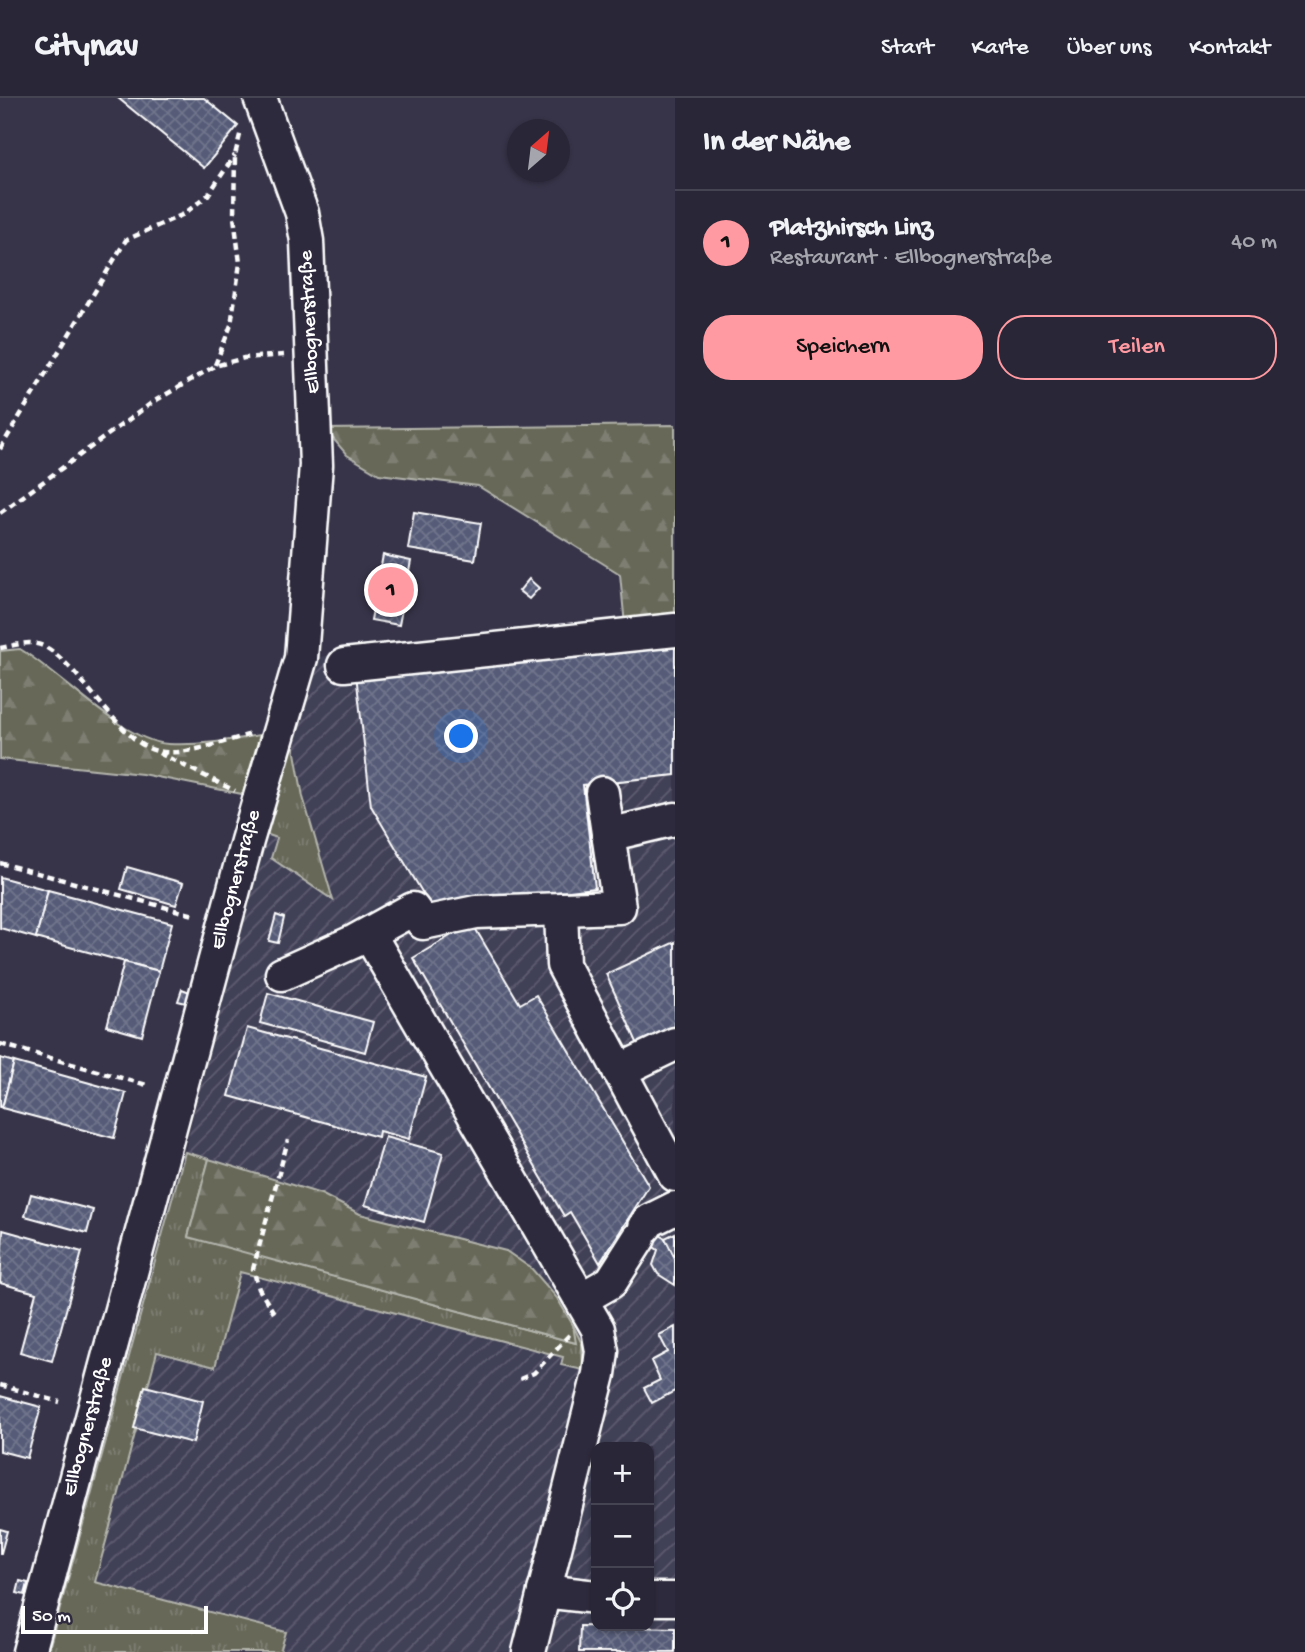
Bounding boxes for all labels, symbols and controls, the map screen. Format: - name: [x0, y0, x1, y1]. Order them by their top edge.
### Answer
- text: Citynav: [35, 29, 138, 67]
- text: Start: [881, 34, 933, 63]
- text: Karte: [971, 34, 1029, 63]
- text: Über uns: [1067, 34, 1151, 63]
- text: Kontakt: [1189, 34, 1270, 63]
- north arrow: [507, 119, 570, 182]
- text: In der Nähe: [703, 126, 850, 161]
- text: Platzhirsch Linz: [770, 214, 933, 245]
- text: 1: [721, 229, 731, 256]
- text: 40 m: [1231, 229, 1277, 256]
- text: Restaurant · Ellbognerstraße: [770, 245, 1052, 272]
- street label: Ellbognerstraße: [295, 249, 327, 394]
- button: Speichern: [703, 315, 983, 380]
- button: Teilen: [997, 315, 1277, 380]
- pin: 1: [368, 564, 414, 616]
- your location: [444, 719, 478, 753]
- street label: Ellbognerstraße: [206, 806, 268, 953]
- street label: Ellbognerstraße: [58, 1353, 120, 1500]
- map controls: [591, 1442, 654, 1631]
- button: +: [591, 1442, 654, 1505]
- button: −: [591, 1505, 654, 1568]
- button: locate: [591, 1568, 654, 1631]
- scale bar: [21, 1603, 208, 1635]
- text: 50 m: [32, 1606, 71, 1629]

